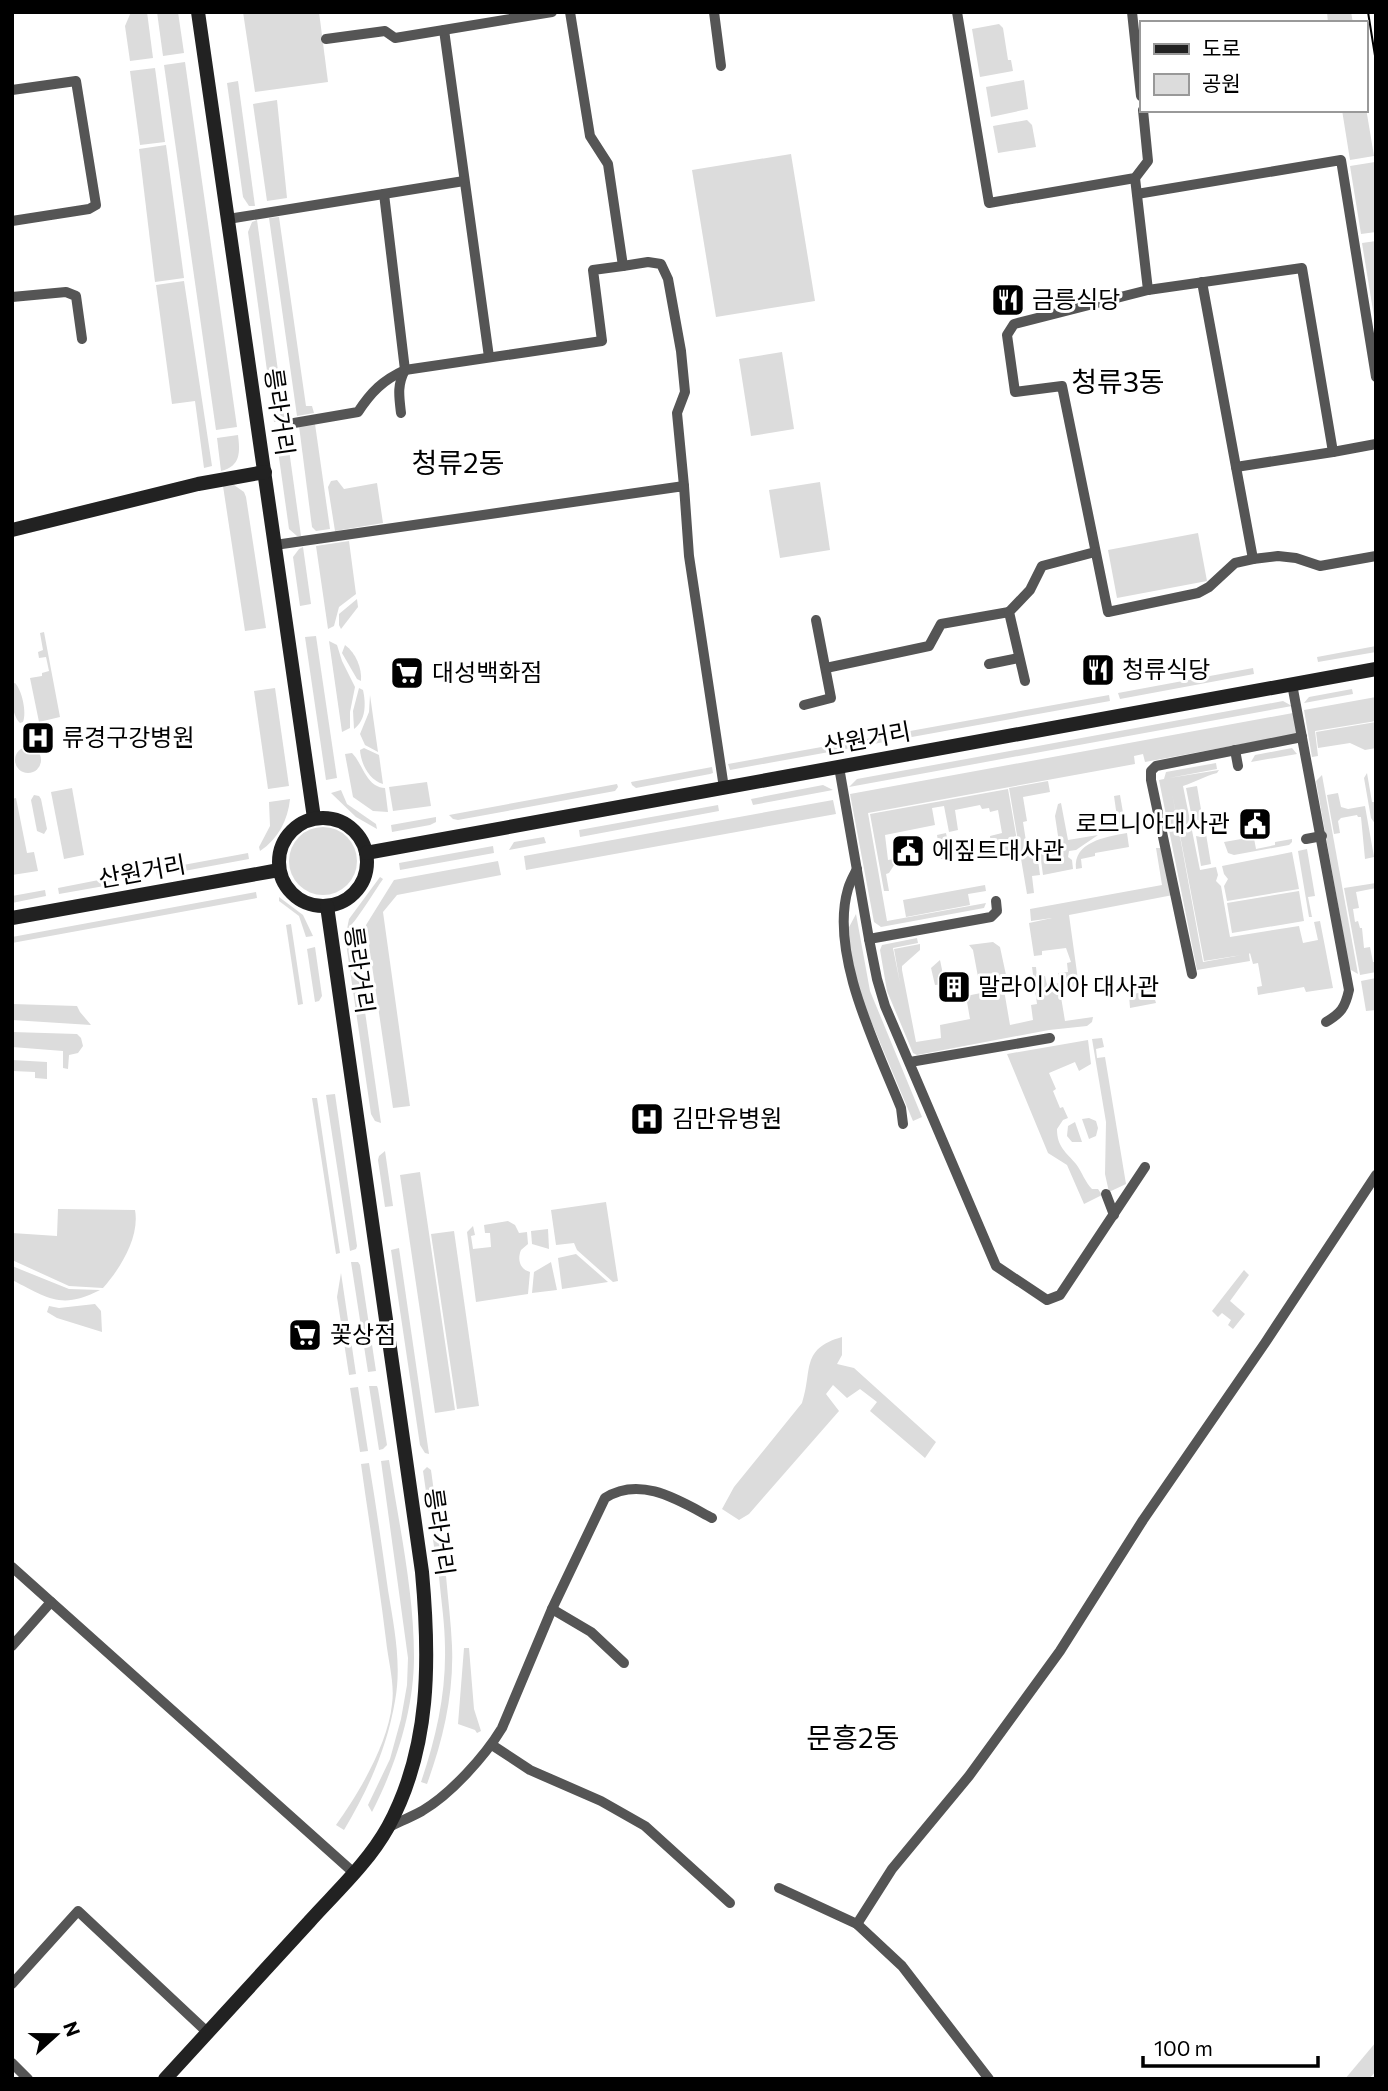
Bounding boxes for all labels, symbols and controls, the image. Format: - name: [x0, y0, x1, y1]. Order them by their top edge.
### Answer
- legend: [1140, 21, 1367, 112]
- text: 도로: [1202, 35, 1241, 60]
- text: 공원: [1202, 70, 1241, 95]
- restaurant icon: 금릉식당: [989, 281, 1027, 319]
- place label: 금릉식당: [1032, 284, 1120, 313]
- district label: 청류3동: [1071, 364, 1165, 398]
- street label: 릉라거리: [260, 366, 301, 458]
- district label: 청류2동: [412, 445, 504, 479]
- restaurant icon: 청류식당: [1079, 651, 1117, 689]
- supermarket icon: 대성백화점: [388, 654, 426, 692]
- place label: 청류식당: [1122, 654, 1210, 683]
- place label: 대성백화점: [432, 657, 542, 686]
- street label: 산원거리: [821, 716, 913, 759]
- hospital icon: 류경구강병원: [19, 719, 57, 757]
- place label: 류경구강병원: [62, 722, 194, 751]
- public building icon: 로므니아대사관: [1236, 805, 1274, 843]
- place label: 로므니아대사관: [1075, 808, 1230, 837]
- public building icon: 에짚트대사관: [889, 832, 927, 870]
- place label: 에짚트대사관: [932, 835, 1064, 864]
- street label: 산원거리: [96, 849, 188, 892]
- street label: 릉라거리: [340, 924, 381, 1016]
- building icon: 말라이시아 대사관: [935, 968, 973, 1006]
- place label: 말라이시아 대사관: [978, 971, 1159, 1000]
- hospital icon: 김만유병원: [628, 1100, 666, 1138]
- place label: 김만유병원: [672, 1103, 782, 1132]
- supermarket icon: 꽃상점: [286, 1316, 324, 1354]
- place label: 꽃상점: [330, 1319, 396, 1348]
- street label: 릉라거리: [420, 1486, 461, 1578]
- district label: 문흥2동: [807, 1720, 899, 1754]
- north arrow: [21, 2000, 91, 2070]
- text: N: [59, 2018, 86, 2040]
- scale bar: [1143, 2024, 1318, 2068]
- text: 100 m: [1154, 2035, 1213, 2060]

